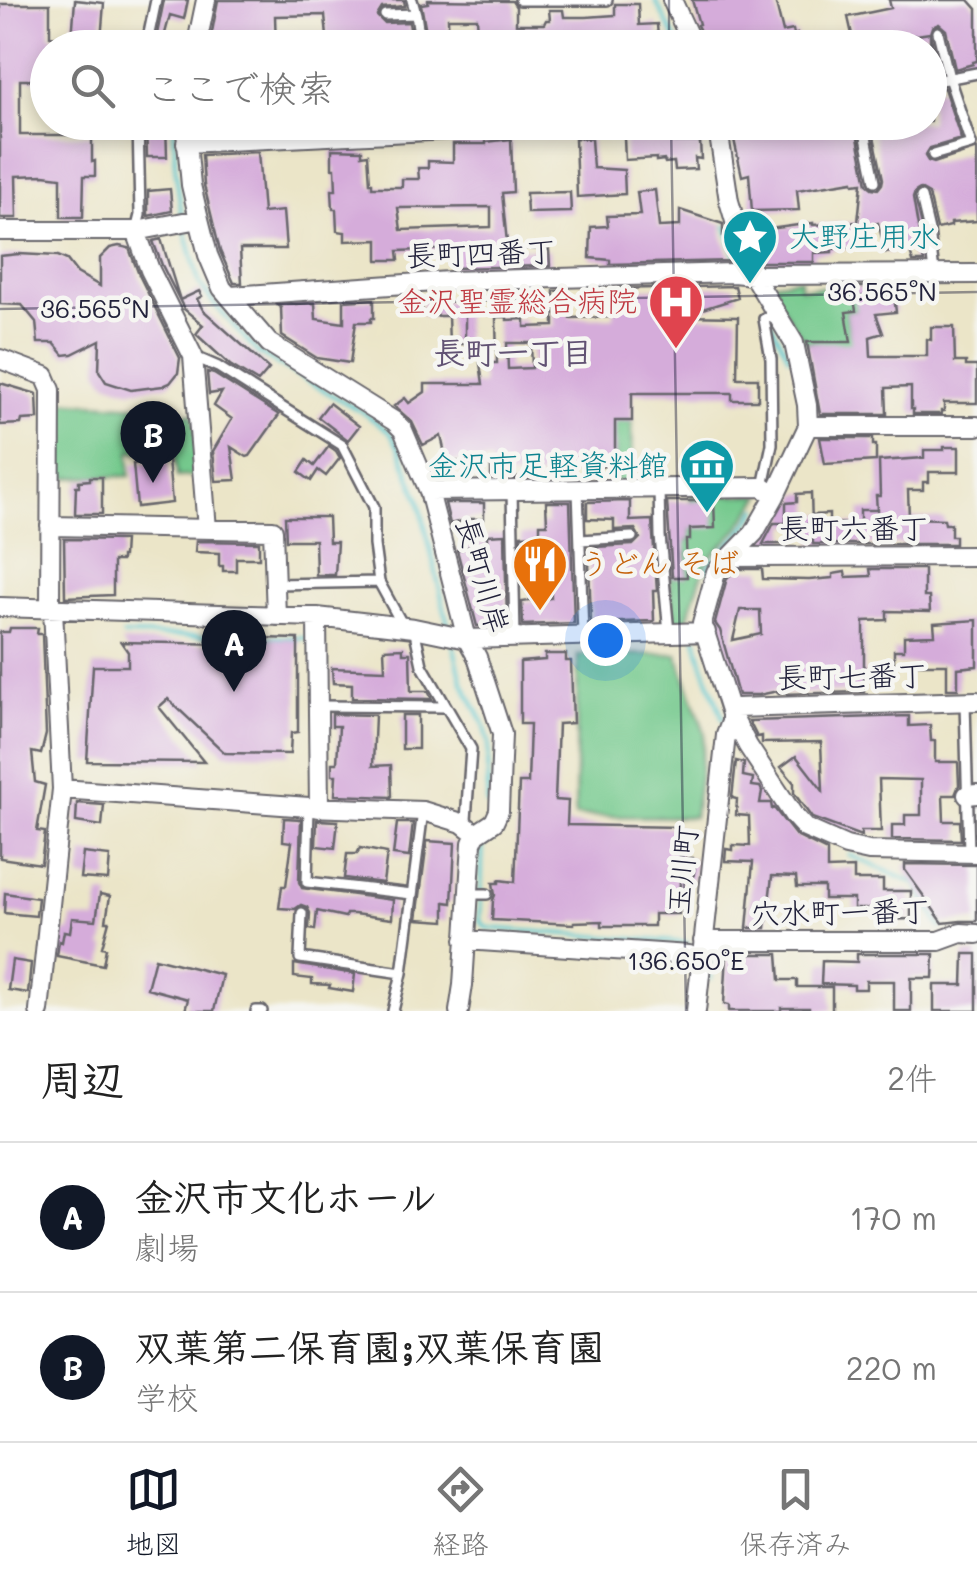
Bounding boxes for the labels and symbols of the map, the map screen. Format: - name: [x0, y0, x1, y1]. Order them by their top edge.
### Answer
- place icon: 大野庄用水: [720, 207, 780, 286]
- place label: 大野庄用水: [789, 215, 939, 255]
- street label: 長町四番丁: [405, 229, 557, 275]
- hospital icon: 金沢聖霊総合病院: [646, 272, 706, 351]
- text: 36.565°N: [827, 275, 937, 307]
- place label: 金沢聖霊総合病院: [397, 280, 637, 320]
- text: 36.565°N: [40, 292, 150, 324]
- district label: 長町一丁目: [433, 330, 593, 372]
- pin: B: [120, 400, 186, 483]
- museum icon: 金沢市足軽資料館: [677, 436, 737, 515]
- place label: 金沢市足軽資料館: [428, 444, 668, 484]
- street label: 長町六番丁: [779, 507, 929, 547]
- street label: 長町川岸: [448, 512, 520, 639]
- restaurant icon: うどん そば: [510, 534, 570, 613]
- place label: うどん そば: [579, 542, 739, 582]
- pin: A: [202, 610, 266, 692]
- your location: [580, 615, 631, 666]
- street label: 長町七番丁: [777, 654, 927, 696]
- street label: 玉川町: [656, 823, 706, 917]
- street label: 穴水町一番丁: [750, 889, 930, 933]
- text: 136.650°E: [627, 944, 745, 976]

